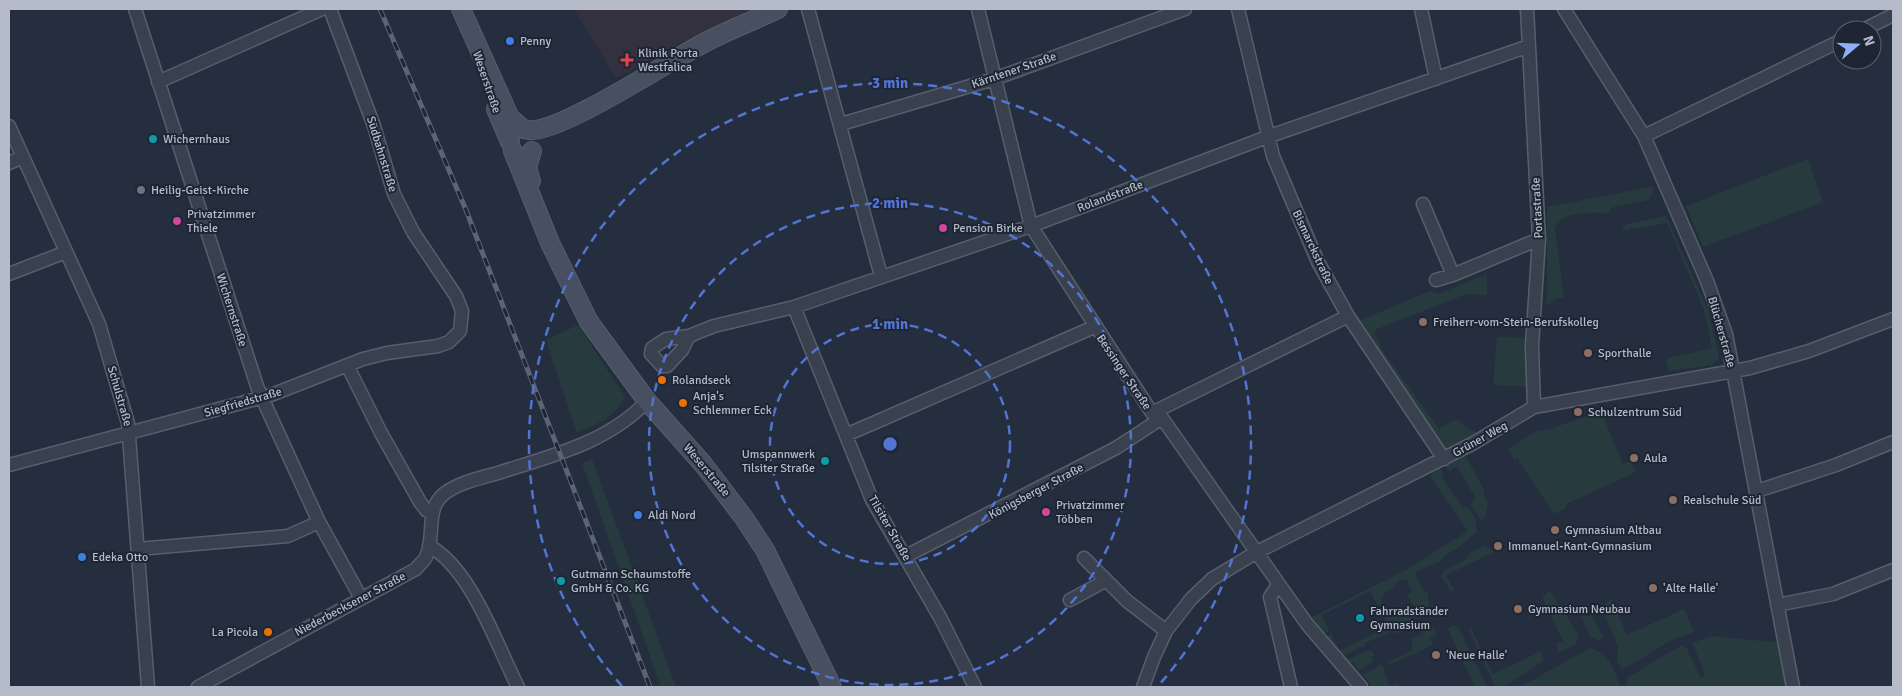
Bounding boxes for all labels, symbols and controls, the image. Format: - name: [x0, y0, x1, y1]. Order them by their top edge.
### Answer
- north arrow: [1832, 20, 1882, 70]
- place label: Penny: [520, 34, 551, 49]
- text: N: [1859, 34, 1878, 48]
- marker: Penny: [504, 35, 516, 47]
- place label: Klinik Porta Westfalica: [638, 46, 698, 75]
- street label: Weserstraße: [469, 49, 504, 115]
- street label: Kärntener Straße: [970, 49, 1059, 92]
- marker: Klinik Porta Westfalica: [620, 53, 634, 67]
- text: 3 min: [872, 74, 908, 92]
- street label: Südbahnstraße: [363, 114, 400, 194]
- place label: Wichernhaus: [163, 132, 230, 147]
- marker: Wichernhaus: [147, 133, 159, 145]
- street label: Rolandstraße: [1075, 177, 1145, 216]
- street label: Portastraße: [1528, 177, 1547, 239]
- place label: Heilig-Geist-Kirche: [151, 183, 249, 198]
- marker: Heilig-Geist-Kirche: [135, 184, 147, 196]
- text: 2 min: [872, 194, 908, 212]
- place label: Privatzimmer Thiele: [187, 207, 256, 236]
- street label: Bismarckstraße: [1289, 207, 1336, 287]
- marker: Privatzimmer Thiele: [171, 215, 183, 227]
- place label: Pension Birke: [953, 221, 1023, 236]
- marker: Pension Birke: [937, 222, 949, 234]
- street label: Wichernstraße: [213, 272, 250, 349]
- street label: Blücherstraße: [1704, 295, 1739, 369]
- text: 1 min: [872, 315, 908, 333]
- place label: Freiherr-vom-Stein-Berufskolleg: [1433, 315, 1599, 330]
- marker: Freiherr-vom-Stein-Berufskolleg: [1417, 316, 1429, 328]
- street label: Bessinger Straße: [1093, 332, 1154, 413]
- place label: Sporthalle: [1598, 346, 1652, 361]
- marker: Sporthalle: [1582, 347, 1594, 359]
- street label: Schulstraße: [104, 364, 135, 428]
- place label: Rolandseck: [672, 373, 731, 388]
- marker: Rolandseck: [656, 374, 668, 386]
- street label: Siegfriedstraße: [203, 384, 284, 421]
- place label: Anja's Schlemmer Eck: [693, 389, 772, 418]
- marker: Anja's Schlemmer Eck: [677, 397, 689, 409]
- place label: Schulzentrum Süd: [1588, 405, 1682, 420]
- marker: Schulzentrum Süd: [1572, 406, 1584, 418]
- street label: Grüner Weg: [1450, 418, 1510, 461]
- centre of rings: [881, 435, 899, 453]
- street label: Weserstraße: [680, 441, 733, 500]
- place label: Umspannwerk Tilsiter Straße: [742, 447, 815, 476]
- place label: Aula: [1644, 451, 1667, 466]
- marker: Aula: [1628, 452, 1640, 464]
- marker: Umspannwerk Tilsiter Straße: [819, 455, 831, 467]
- street label: Königsberger Straße: [986, 460, 1086, 523]
- street label: Tilsiter Straße: [865, 493, 914, 564]
- place label: Realschule Süd: [1683, 493, 1761, 508]
- marker: Realschule Süd: [1667, 494, 1679, 506]
- place label: Privatzimmer Többen: [1056, 498, 1125, 527]
- marker: Privatzimmer Többen: [1040, 506, 1052, 518]
- place label: Aldi Nord: [648, 508, 696, 523]
- marker: Aldi Nord: [632, 509, 644, 521]
- place label: Gymnasium Altbau: [1565, 523, 1661, 538]
- marker: Gymnasium Altbau: [1549, 524, 1561, 536]
- place label: Immanuel-Kant-Gymnasium: [1508, 539, 1652, 554]
- marker: Immanuel-Kant-Gymnasium: [1492, 540, 1504, 552]
- place label: Edeka Otto: [92, 550, 148, 565]
- marker: Edeka Otto: [76, 551, 88, 563]
- place label: Gutmann Schaumstoffe GmbH & Co. KG: [571, 567, 691, 596]
- street label: Niederbecksener Straße: [292, 569, 408, 640]
- marker: Gutmann Schaumstoffe GmbH & Co. KG: [555, 575, 567, 587]
- place label: 'Alte Halle': [1663, 581, 1718, 596]
- marker: 'Alte Halle': [1647, 582, 1659, 594]
- place label: Gymnasium Neubau: [1528, 602, 1630, 617]
- marker: Gymnasium Neubau: [1512, 603, 1524, 615]
- place label: Fahrradständer Gymnasium: [1370, 604, 1449, 633]
- marker: Fahrradständer Gymnasium: [1354, 612, 1366, 624]
- place label: La Picola: [212, 625, 258, 640]
- marker: La Picola: [262, 626, 274, 638]
- place label: 'Neue Halle': [1446, 648, 1507, 663]
- marker: 'Neue Halle': [1430, 649, 1442, 661]

